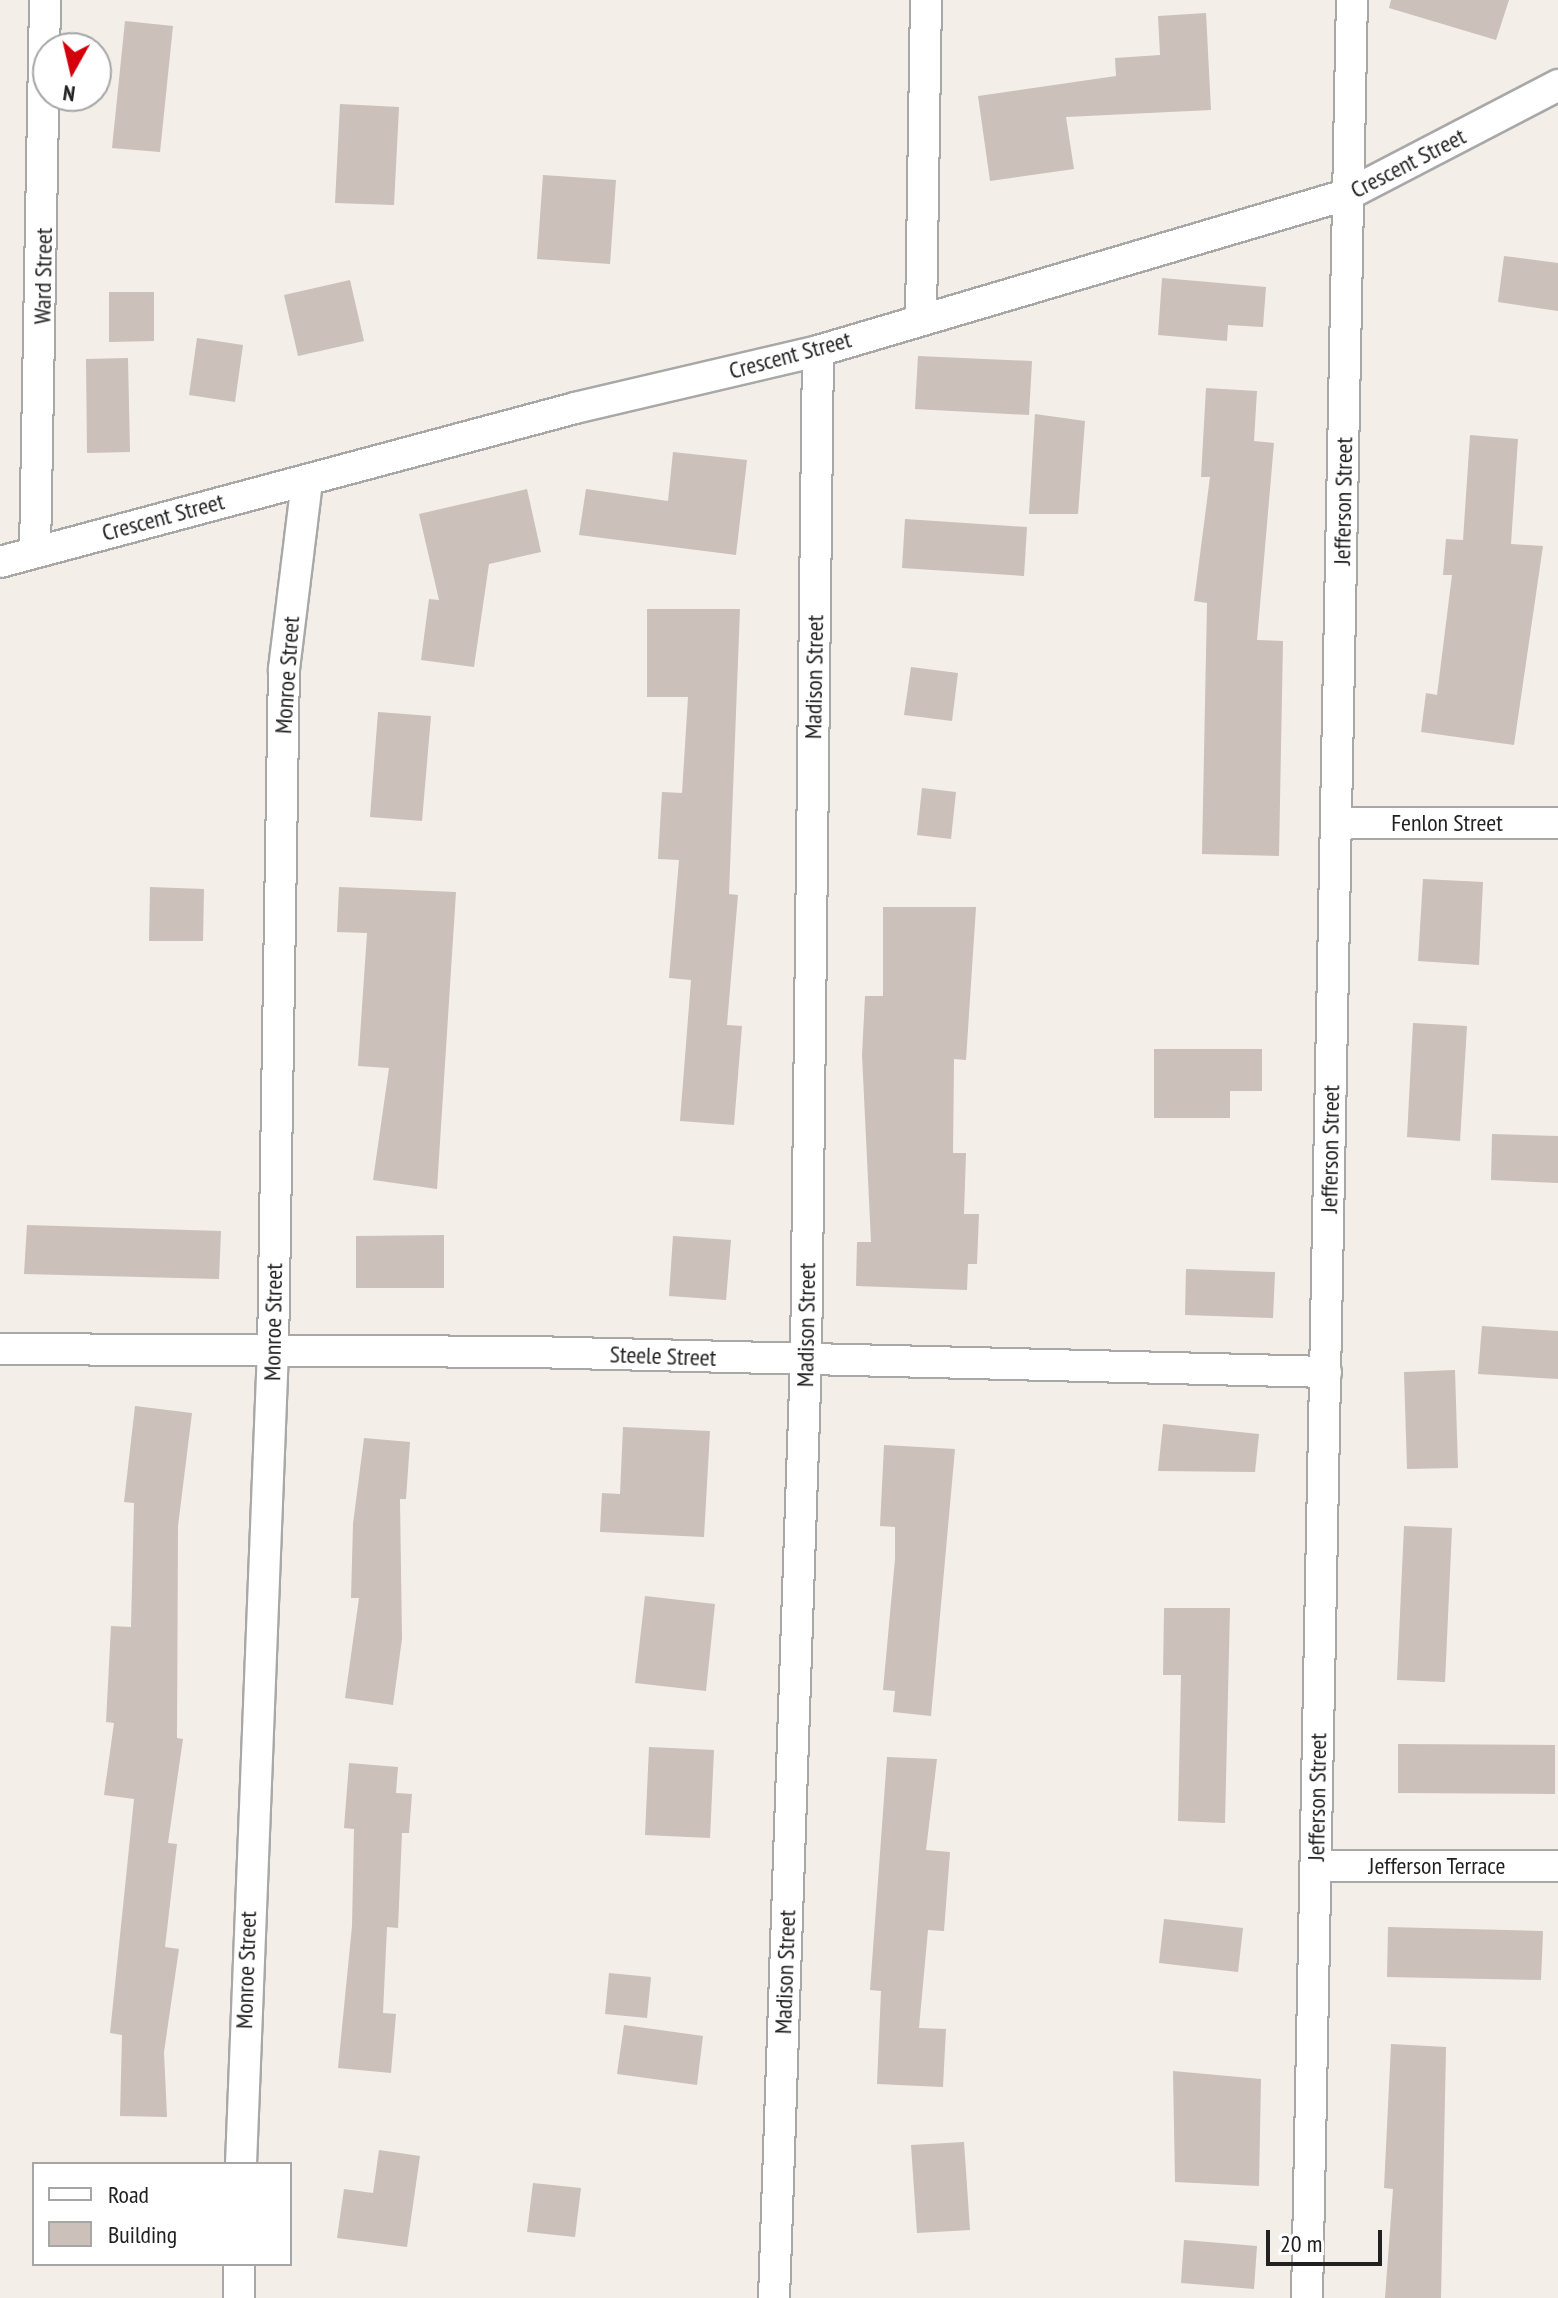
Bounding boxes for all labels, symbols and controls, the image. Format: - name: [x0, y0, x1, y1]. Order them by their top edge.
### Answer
- north arrow: [32, 32, 112, 112]
- text: N: [61, 79, 77, 108]
- street label: Crescent Street: [1346, 122, 1470, 204]
- street label: Ward Street: [28, 227, 58, 325]
- street label: Crescent Street: [726, 325, 854, 385]
- street label: Jefferson Street: [1327, 437, 1359, 565]
- street label: Crescent Street: [99, 487, 227, 547]
- street label: Monroe Street: [269, 615, 305, 735]
- street label: Madison Street: [799, 615, 829, 739]
- street label: Fenlon Street: [1391, 809, 1503, 837]
- street label: Jefferson Street: [1314, 1085, 1346, 1213]
- street label: Monroe Street: [258, 1263, 288, 1381]
- street label: Madison Street: [791, 1263, 821, 1387]
- street label: Steele Street: [609, 1340, 717, 1372]
- street label: Jefferson Street: [1301, 1733, 1333, 1861]
- street label: Jefferson Terrace: [1368, 1852, 1506, 1880]
- street label: Madison Street: [768, 1909, 802, 2035]
- street label: Monroe Street: [230, 1911, 262, 2029]
- legend: [32, 2162, 292, 2266]
- text: Road: [108, 2179, 149, 2210]
- scale bar: [1270, 2214, 1386, 2264]
- text: Building: [108, 2219, 177, 2250]
- text: 20 m: [1280, 2228, 1322, 2259]

